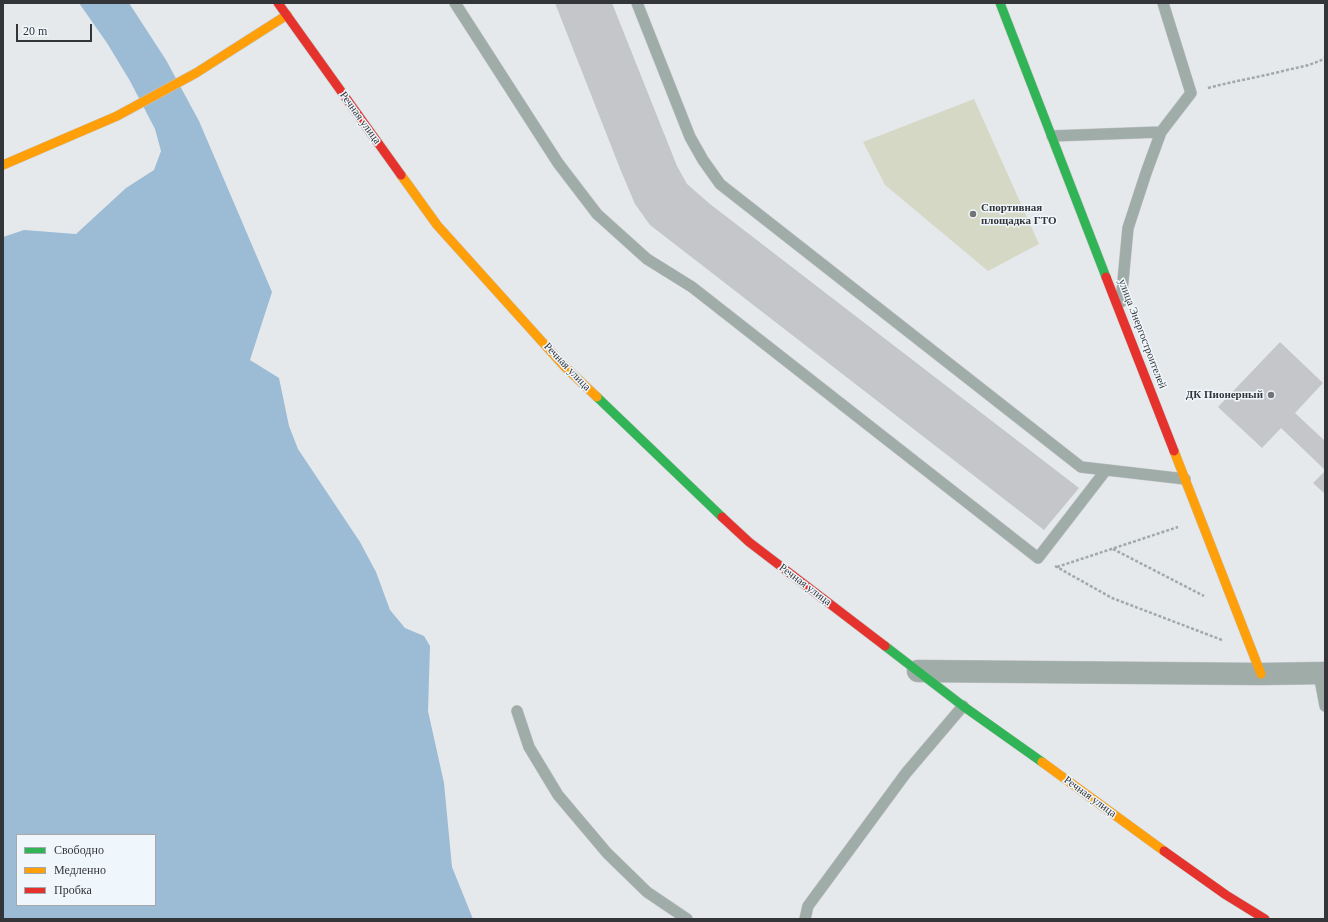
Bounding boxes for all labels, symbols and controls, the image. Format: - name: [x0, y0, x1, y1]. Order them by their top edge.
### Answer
- scale bar: [18, 16, 94, 42]
- text: 20 m: [23, 24, 47, 38]
- street label: Речная улица: [336, 89, 384, 147]
- place label: Спортивная площадка ГТО: [981, 201, 1057, 227]
- marker: Спортивная площадка ГТО: [968, 209, 978, 219]
- street label: улица Энергостроителей: [1115, 277, 1169, 391]
- street label: Речная улица: [541, 340, 593, 394]
- place label: ДК Пионерный: [1186, 388, 1263, 402]
- marker: ДК Пионерный: [1266, 390, 1276, 400]
- street label: Речная улица: [776, 561, 834, 609]
- street label: Речная улица: [1061, 773, 1119, 821]
- legend: [16, 834, 156, 906]
- text: Свободно: [54, 843, 104, 857]
- text: Медленно: [54, 863, 106, 877]
- text: Пробка: [54, 883, 92, 897]

